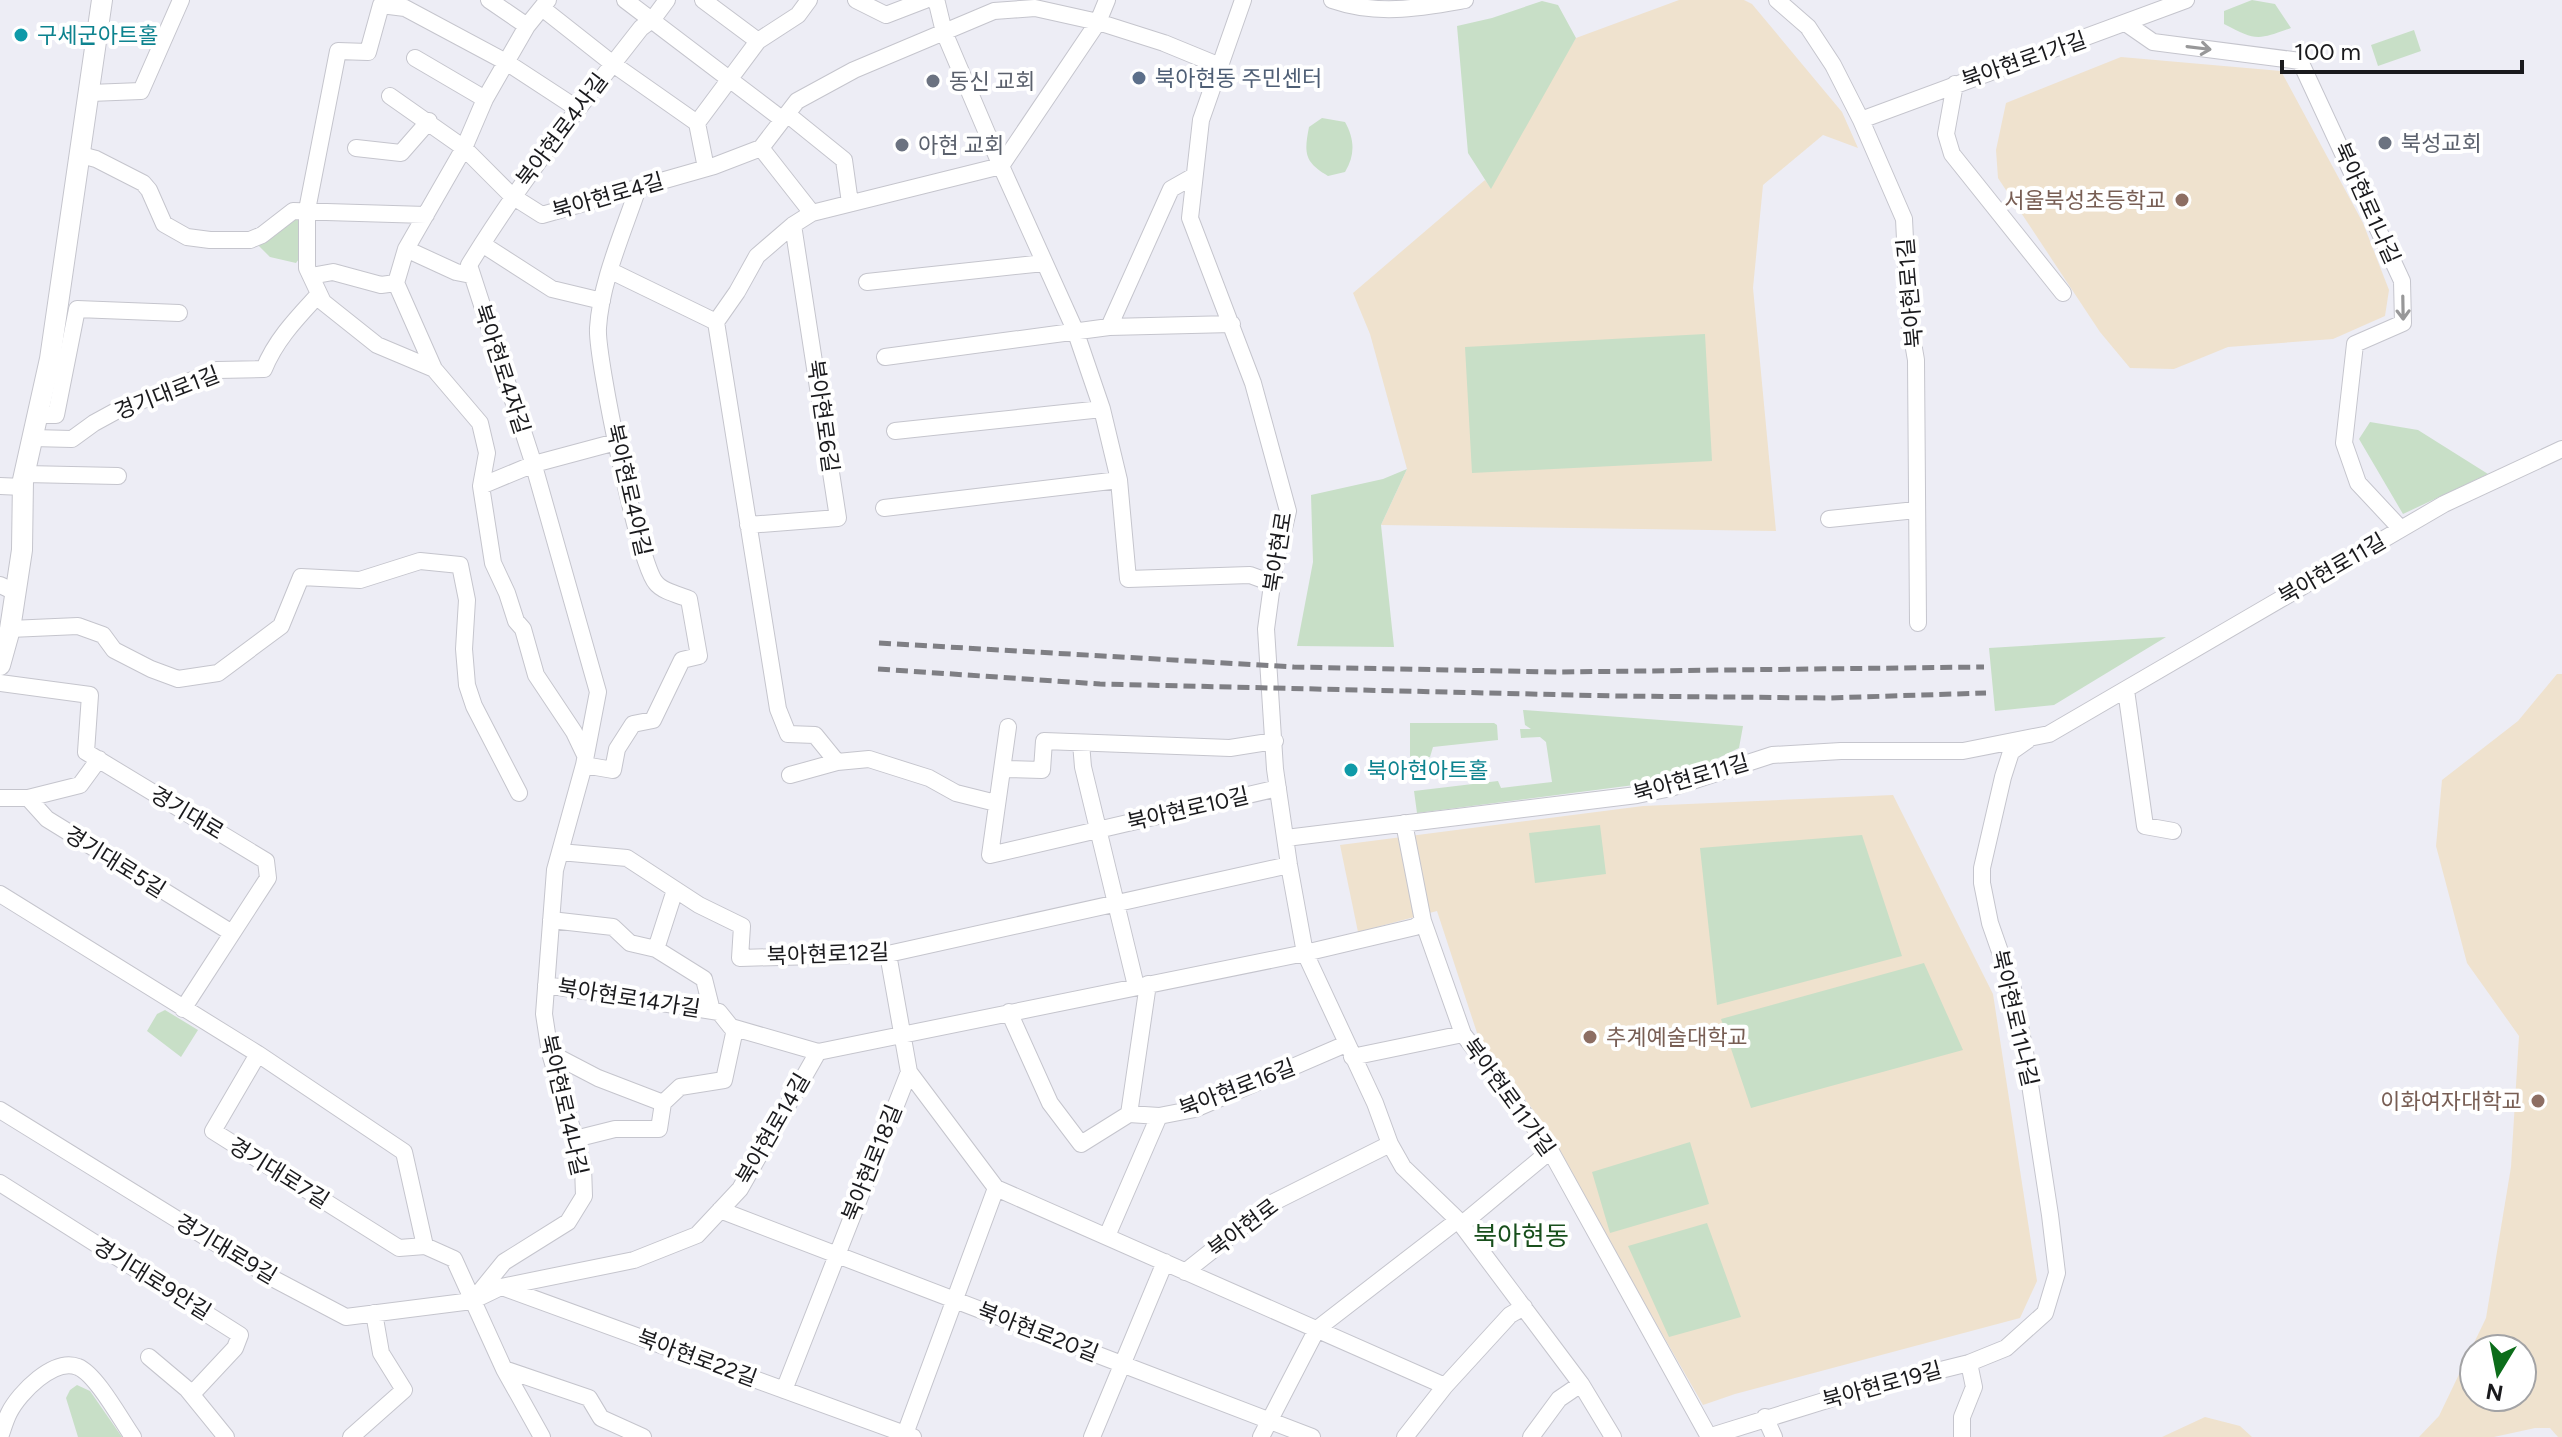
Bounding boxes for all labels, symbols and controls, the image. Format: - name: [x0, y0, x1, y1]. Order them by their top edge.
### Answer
- place label: 구세군아트홀: [37, 22, 158, 49]
- scale bar: [2282, 24, 2522, 74]
- marker: 구세군아트홀: [12, 26, 30, 44]
- street label: 북아현로1가길: [1958, 26, 2090, 94]
- text: 100 m: [2294, 37, 2361, 66]
- one-way arrow: [2185, 41, 2211, 56]
- place label: 북아현동 주민센터: [1155, 65, 1322, 92]
- street label: 북아현로4사길: [511, 68, 613, 192]
- place label: 동신 교회: [949, 68, 1035, 95]
- marker: 북아현동 주민센터: [1130, 69, 1148, 87]
- marker: 동신 교회: [924, 72, 942, 90]
- place label: 북성교회: [2401, 130, 2482, 157]
- place label: 아현 교회: [918, 132, 1004, 159]
- marker: 북성교회: [2376, 134, 2394, 152]
- marker: 아현 교회: [893, 136, 911, 154]
- street label: 북아현로1나길: [2328, 138, 2406, 268]
- street label: 북아현로4길: [549, 167, 667, 225]
- place label: 서울북성초등학교: [2004, 187, 2166, 214]
- marker: 서울북성초등학교: [2173, 191, 2191, 209]
- street label: 북아현로1길: [1892, 237, 1928, 349]
- one-way arrow: [2395, 294, 2410, 321]
- street label: 북아현로4자길: [468, 301, 536, 437]
- street label: 북아현로6길: [802, 358, 844, 474]
- street label: 경기대로1길: [111, 361, 223, 425]
- street label: 북아현로4아길: [601, 421, 657, 559]
- street label: 북아현로: [1258, 510, 1298, 594]
- street label: 북아현로11길: [2274, 527, 2390, 611]
- street label: 북아현로11길: [1630, 749, 1752, 807]
- place label: 북아현아트홀: [1367, 757, 1488, 784]
- marker: 북아현아트홀: [1342, 761, 1360, 779]
- street label: 경기대로: [145, 781, 229, 845]
- street label: 북아현로10길: [1124, 782, 1252, 836]
- street label: 경기대로5길: [60, 820, 170, 904]
- street label: 북아현로12길: [766, 938, 890, 970]
- street label: 북아현로11나길: [1986, 947, 2044, 1089]
- street label: 북아현로14가길: [556, 973, 702, 1023]
- place label: 추계예술대학교: [1606, 1024, 1748, 1051]
- marker: 추계예술대학교: [1581, 1028, 1599, 1046]
- street label: 북아현로14나길: [535, 1032, 593, 1178]
- street label: 북아현로11가길: [1457, 1033, 1561, 1161]
- street label: 북아현로16길: [1175, 1053, 1299, 1123]
- street label: 북아현로14길: [730, 1069, 816, 1189]
- place label: 이화여자대학교: [2380, 1088, 2522, 1115]
- marker: 이화여자대학교: [2529, 1092, 2547, 1110]
- street label: 북아현로18길: [836, 1101, 908, 1225]
- street label: 경기대로7길: [224, 1132, 334, 1214]
- street label: 북아현로: [1203, 1193, 1283, 1263]
- street label: 경기대로9길: [170, 1208, 282, 1290]
- district label: 북아현동: [1473, 1220, 1569, 1252]
- street label: 경기대로9안길: [88, 1232, 216, 1326]
- street label: 북아현로20길: [974, 1297, 1102, 1367]
- street label: 북아현로22길: [633, 1324, 761, 1392]
- north arrow: [2458, 1333, 2538, 1413]
- street label: 북아현로19길: [1819, 1356, 1945, 1414]
- text: N: [2484, 1377, 2505, 1407]

